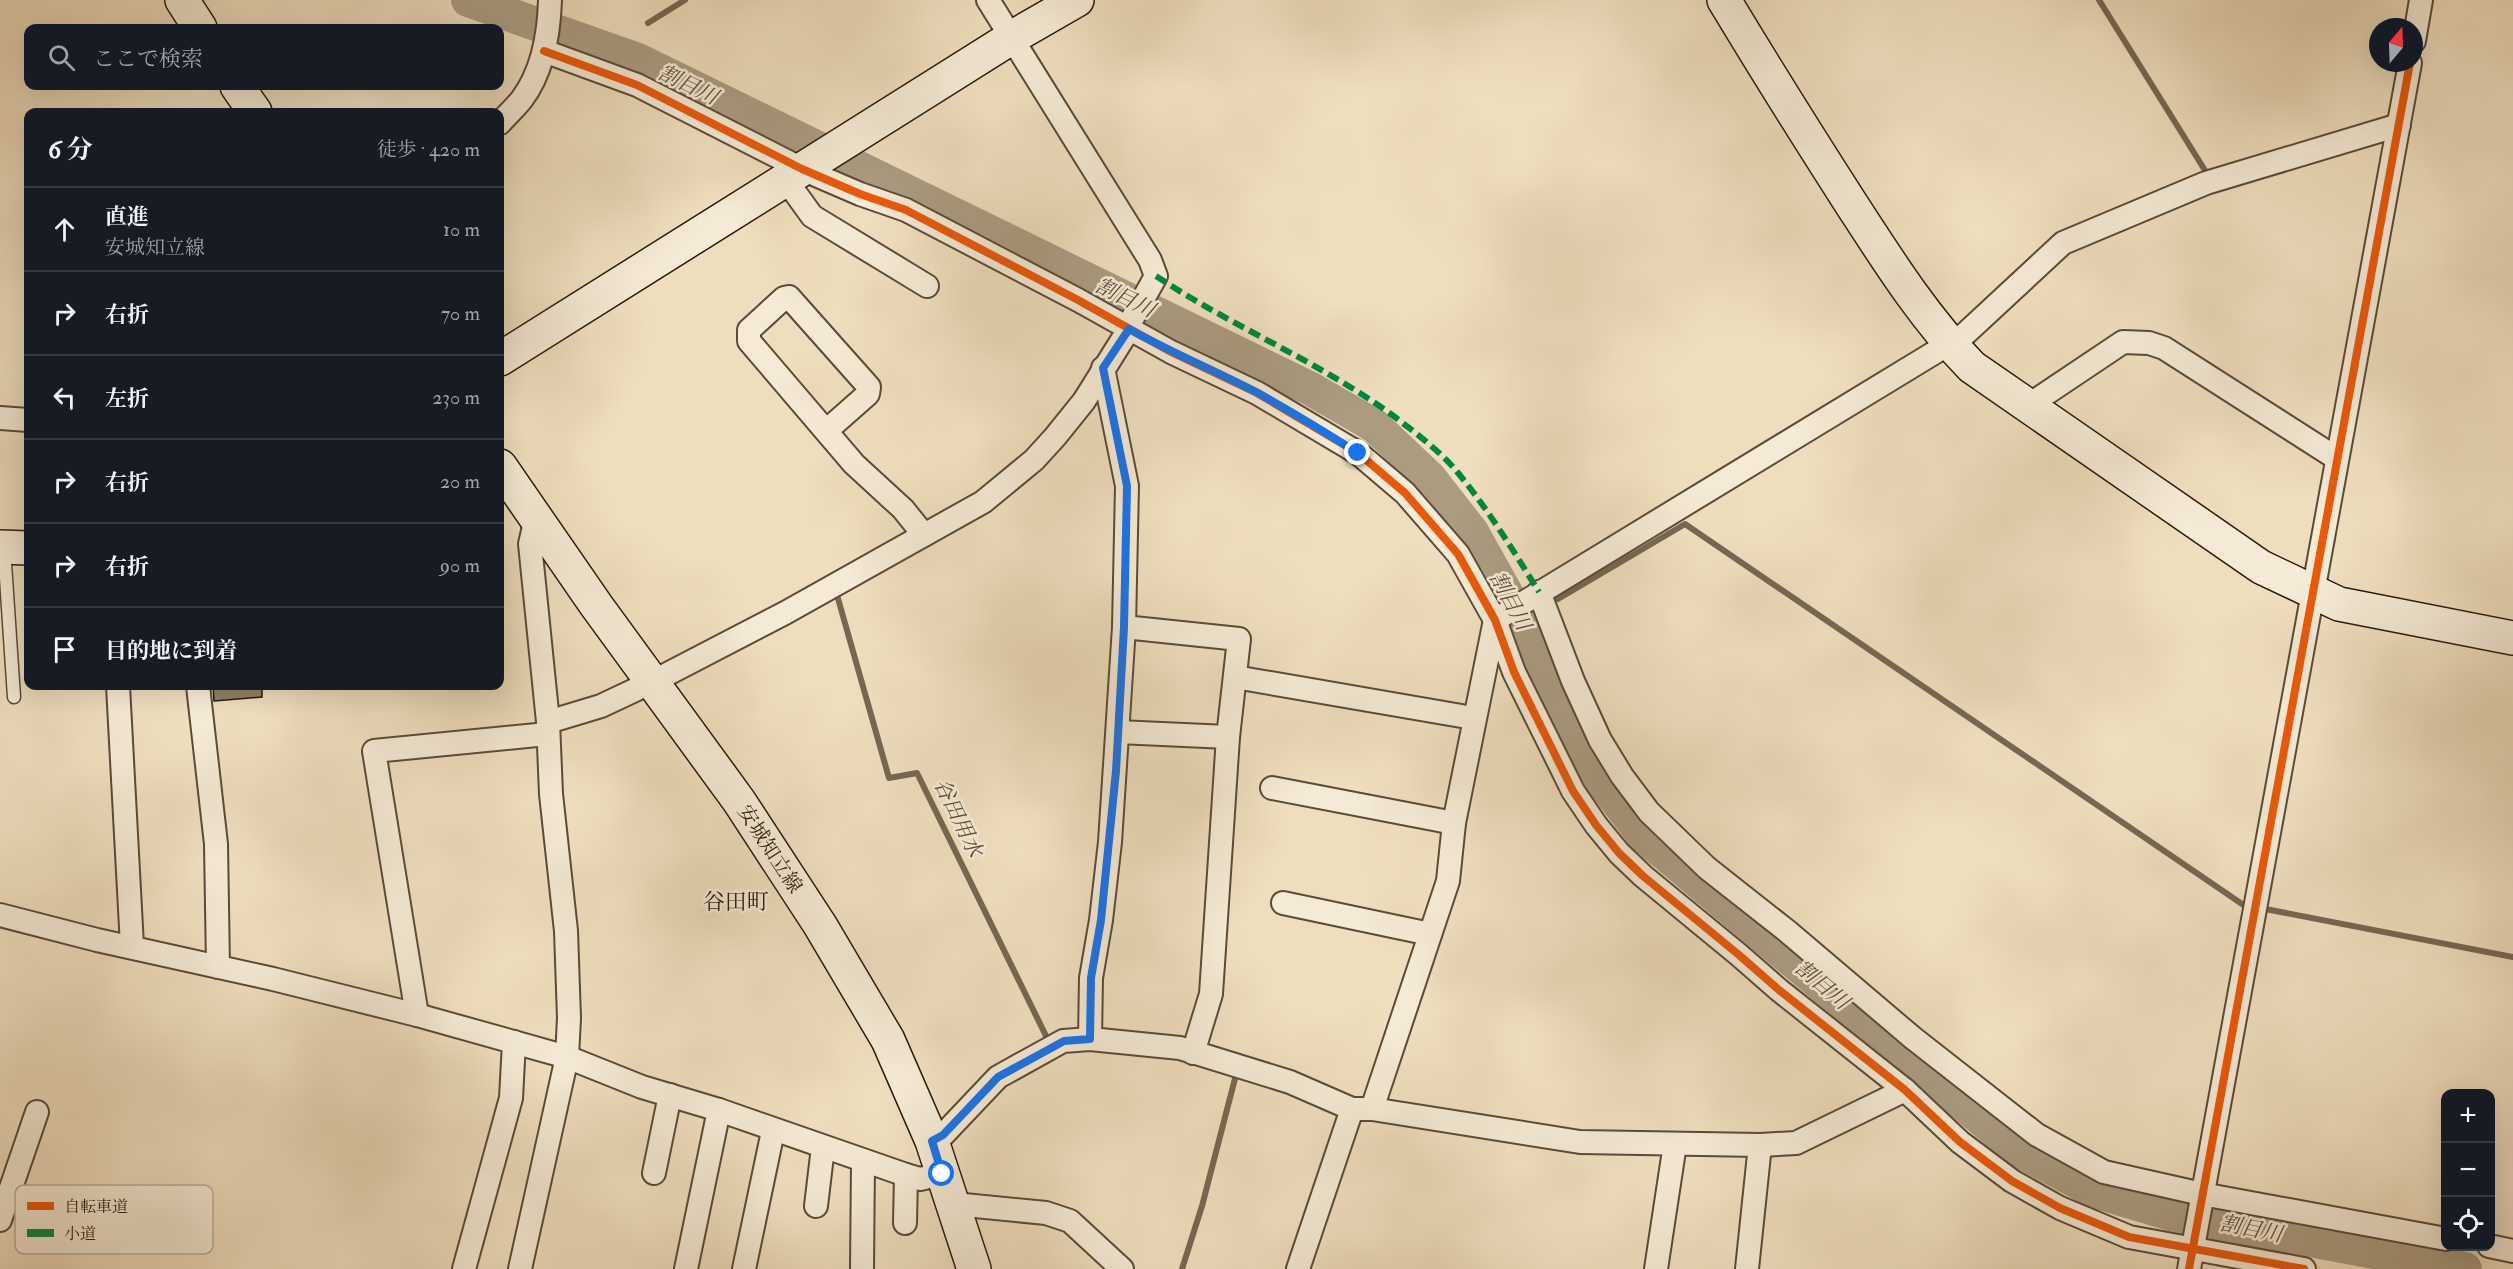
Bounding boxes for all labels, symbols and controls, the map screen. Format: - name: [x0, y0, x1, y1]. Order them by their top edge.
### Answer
- north arrow: [2369, 18, 2423, 72]
- search box: [24, 24, 504, 90]
- icon: search: [45, 41, 78, 74]
- text: ここで検索: [93, 45, 203, 73]
- water label: 割目川: [654, 59, 724, 112]
- text: 6 分: [48, 134, 93, 166]
- text: 徒歩 · 420 m: [377, 137, 480, 162]
- text: 直進: [105, 203, 149, 231]
- icon: ahead: [48, 213, 81, 246]
- text: 10 m: [443, 217, 480, 242]
- text: 安城知立線: [105, 235, 205, 260]
- water label: 割目川: [1091, 272, 1161, 325]
- icon: right: [48, 297, 81, 330]
- text: 右折: [105, 301, 149, 329]
- text: 70 m: [441, 301, 480, 326]
- icon: left: [48, 381, 81, 414]
- text: 左折: [105, 385, 149, 413]
- text: 230 m: [432, 385, 480, 410]
- route end: [1344, 439, 1370, 465]
- icon: right: [48, 465, 81, 498]
- text: 右折: [105, 469, 149, 497]
- text: 20 m: [440, 469, 480, 494]
- icon: right: [48, 549, 81, 582]
- text: 右折: [105, 553, 149, 581]
- text: 90 m: [440, 553, 480, 578]
- water label: 割目川: [1483, 567, 1538, 637]
- icon: arrive: [48, 633, 81, 666]
- text: 目的地に到着: [105, 637, 237, 665]
- water label: 谷田用水: [927, 774, 989, 863]
- street label: 安城知立線: [732, 800, 808, 898]
- district label: 谷田町: [703, 888, 769, 916]
- water label: 割目川: [1789, 954, 1856, 1017]
- map controls: [2441, 1089, 2495, 1251]
- button: +: [2441, 1089, 2495, 1143]
- button: −: [2441, 1143, 2495, 1197]
- route start: [928, 1160, 954, 1186]
- legend: [15, 1185, 213, 1254]
- text: 自転車道: [64, 1197, 128, 1217]
- button: locate: [2441, 1197, 2495, 1251]
- water label: 割目川: [2218, 1210, 2286, 1249]
- text: 小道: [64, 1224, 96, 1244]

